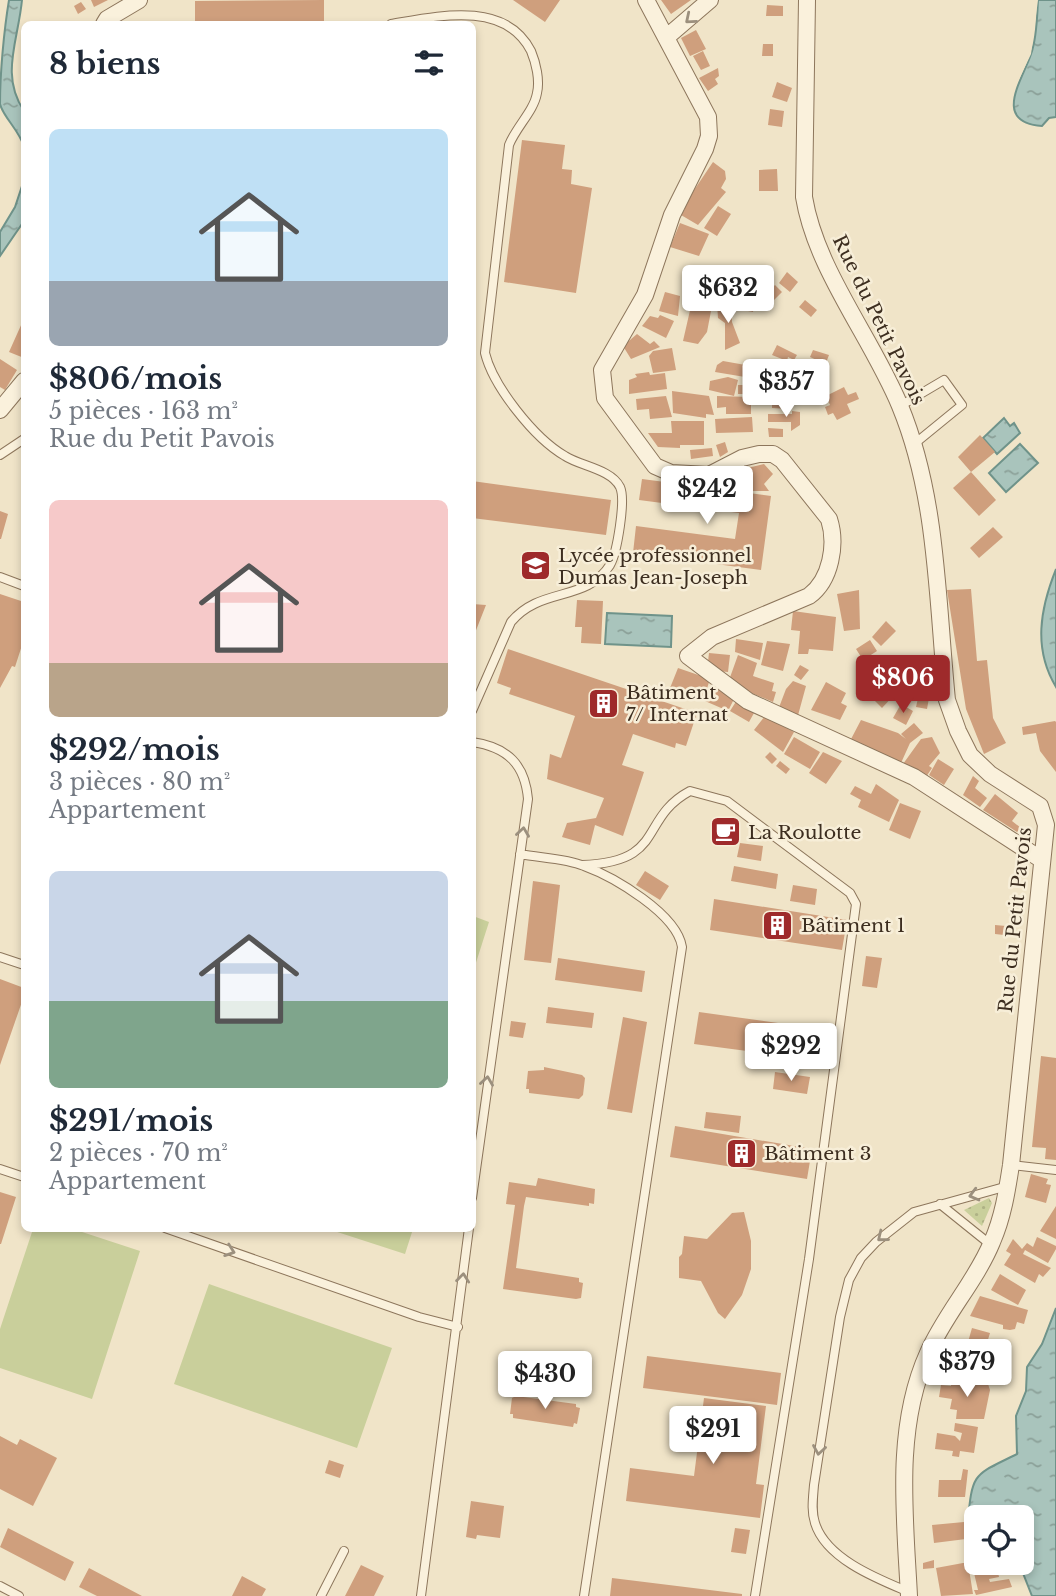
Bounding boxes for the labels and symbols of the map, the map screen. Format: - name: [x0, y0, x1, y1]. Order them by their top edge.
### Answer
- one-way arrow: [685, 11, 698, 23]
- street label: Rue du Petit Pavois: [828, 231, 930, 409]
- pin: $632: [687, 266, 769, 325]
- pin: $357: [745, 360, 827, 419]
- pin: $242: [666, 466, 748, 526]
- place label: Lycée professionnel Dumas Jean-Joseph: [558, 544, 752, 589]
- school or university icon: Lycée professionnel Dumas Jean-Joseph: [518, 549, 552, 583]
- pin: $806: [862, 656, 944, 715]
- place label: Bâtiment 7/ Internat: [626, 681, 729, 726]
- building icon: Bâtiment 7/ Internat: [586, 686, 620, 720]
- cafe icon: La Roulotte: [708, 815, 742, 849]
- place label: La Roulotte: [748, 821, 861, 844]
- one-way arrow: [515, 826, 530, 838]
- street label: Rue du Petit Pavois: [994, 826, 1036, 1014]
- building icon: Bâtiment 1: [761, 908, 795, 942]
- place label: Bâtiment 1: [801, 914, 905, 937]
- pin: $292: [750, 1024, 832, 1083]
- one-way arrow: [479, 1076, 494, 1087]
- building icon: Bâtiment 3: [724, 1136, 758, 1170]
- place label: Bâtiment 3: [764, 1142, 871, 1165]
- one-way arrow: [968, 1186, 980, 1201]
- one-way arrow: [877, 1229, 890, 1242]
- one-way arrow: [223, 1243, 235, 1257]
- one-way arrow: [456, 1272, 471, 1284]
- pin: $379: [926, 1340, 1008, 1399]
- pin: $430: [504, 1352, 586, 1411]
- pin: $291: [672, 1406, 754, 1466]
- one-way arrow: [812, 1444, 827, 1456]

